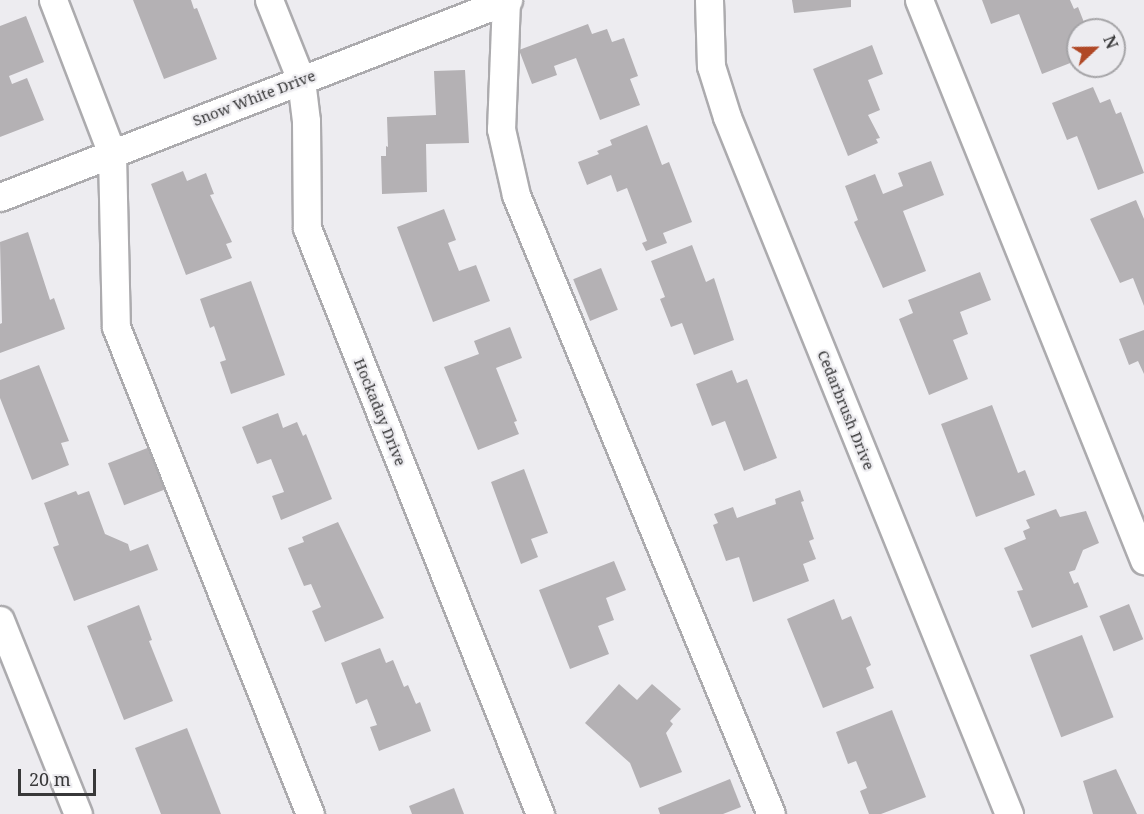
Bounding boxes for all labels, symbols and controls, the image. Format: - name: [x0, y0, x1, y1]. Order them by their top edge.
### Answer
- north arrow: [1066, 18, 1126, 78]
- text: N: [1098, 32, 1123, 52]
- street label: Snow White Drive: [190, 66, 318, 130]
- street label: Cedarbrush Drive: [814, 348, 878, 472]
- street label: Hockaday Drive: [350, 356, 410, 468]
- scale bar: [21, 757, 99, 795]
- text: 20 m: [29, 767, 71, 791]

